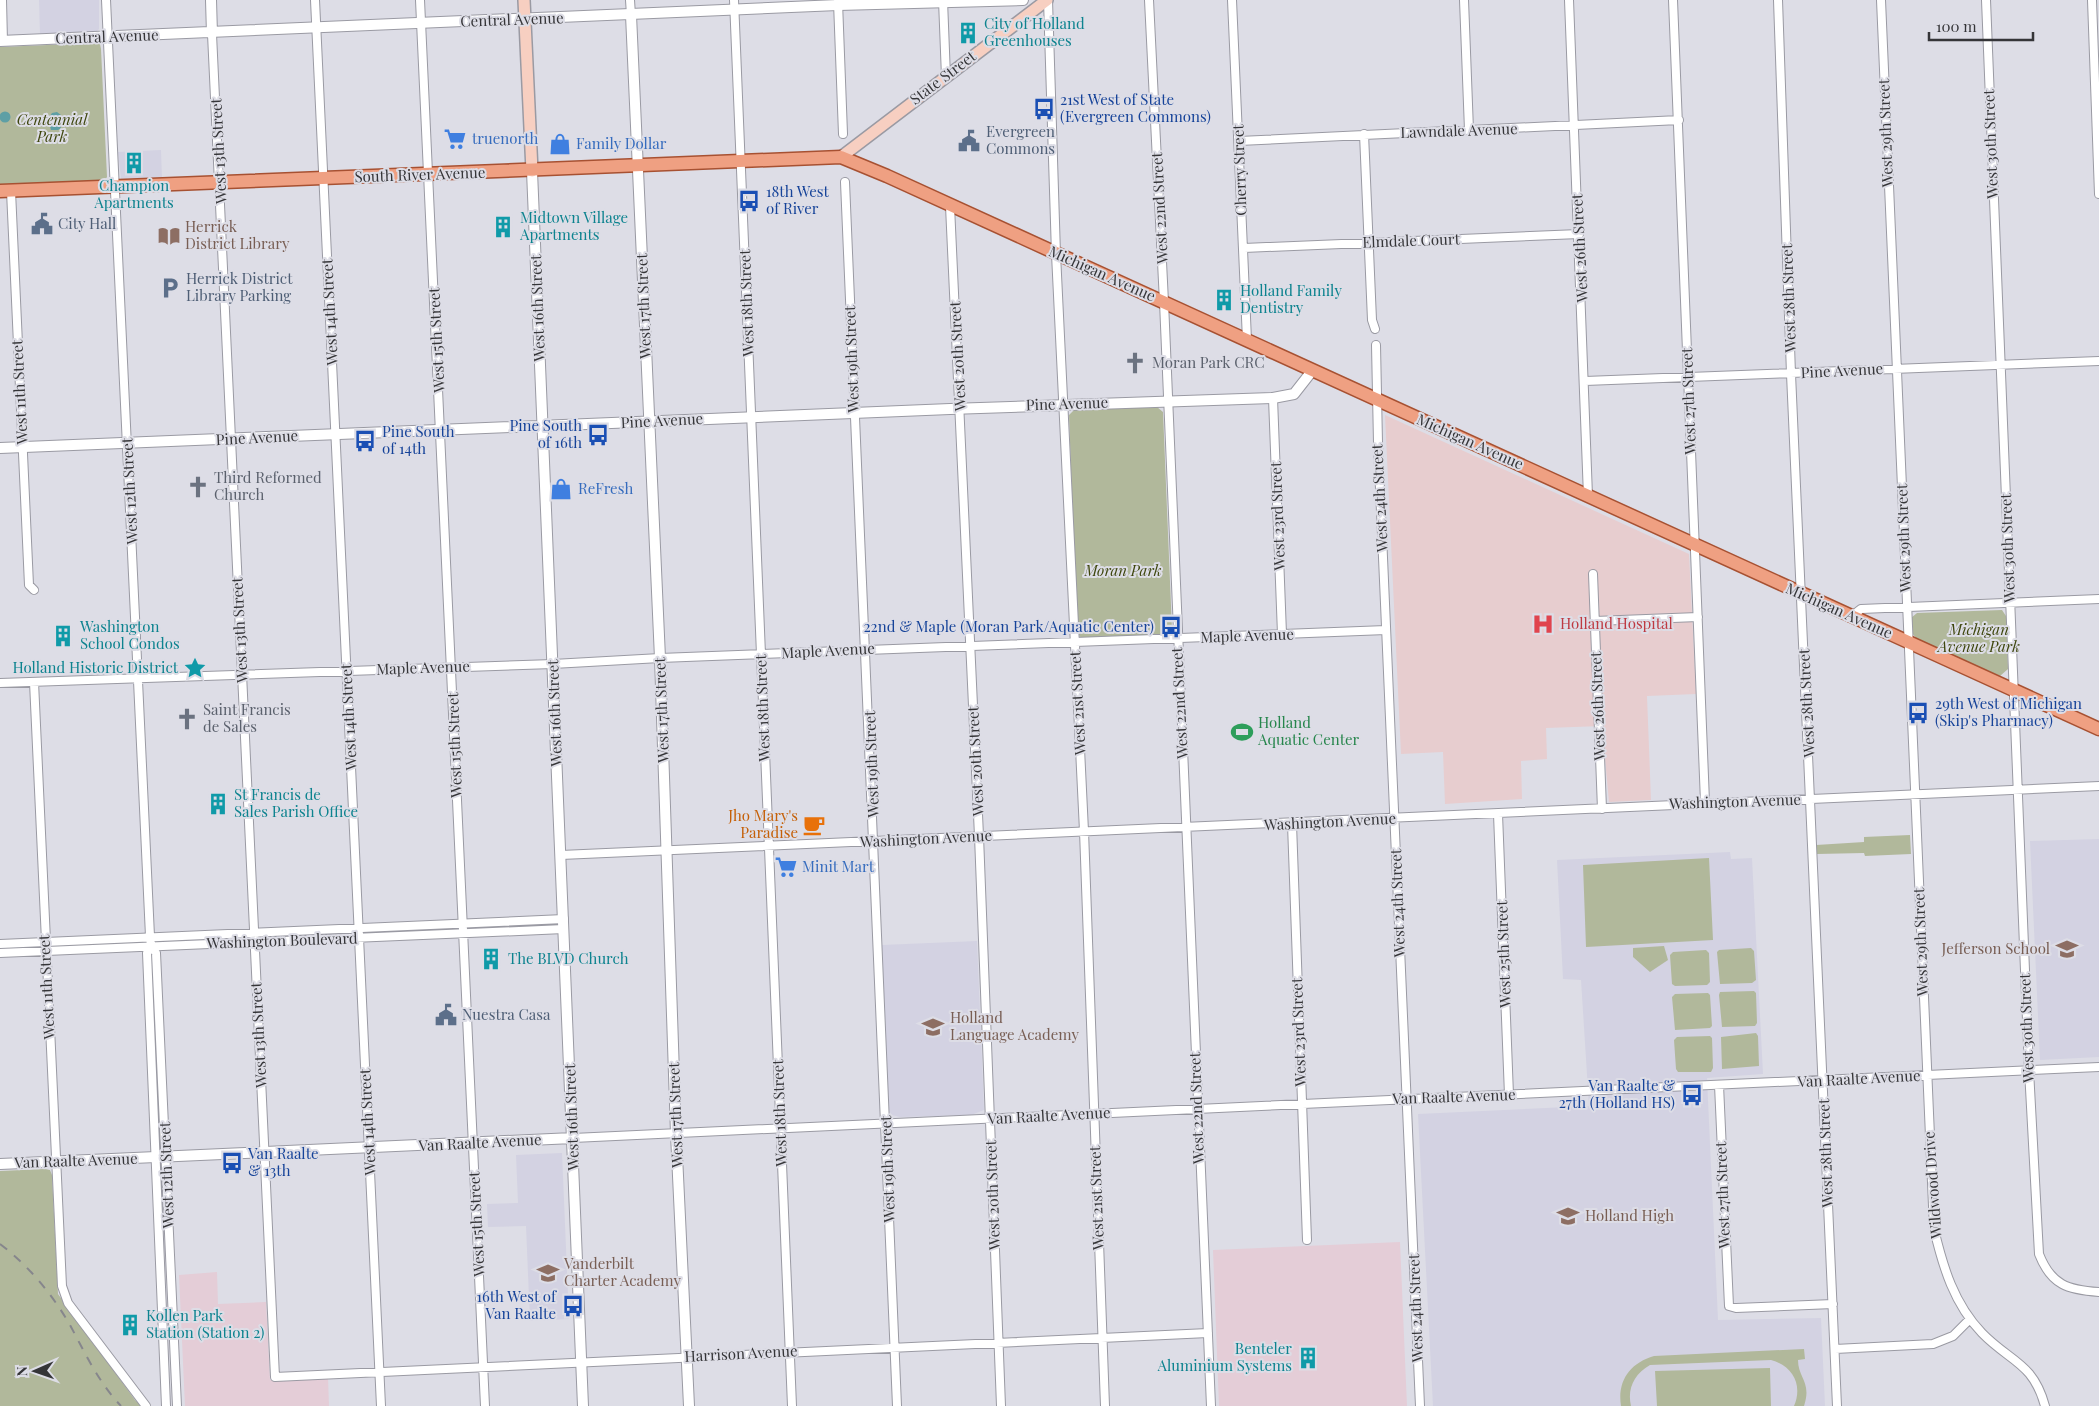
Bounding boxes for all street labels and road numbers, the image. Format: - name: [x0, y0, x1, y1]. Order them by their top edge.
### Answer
- street label: Central Avenue: [460, 7, 564, 31]
- street label: Central Avenue: [55, 24, 159, 48]
- street label: State Street: [905, 45, 980, 109]
- street label: West 29th Street: [1873, 78, 1897, 189]
- street label: West 30th Street: [1978, 88, 2002, 200]
- street label: West 13th Street: [205, 97, 231, 205]
- street label: Lawndale Avenue: [1400, 118, 1518, 142]
- street label: Cherry Street: [1227, 123, 1251, 216]
- street label: West 22nd Street: [1146, 151, 1172, 265]
- street label: South River Avenue: [354, 162, 486, 186]
- street label: West 26th Street: [1566, 193, 1592, 304]
- street label: Elmdale Court: [1362, 228, 1461, 252]
- street label: Michigan Avenue: [1046, 241, 1159, 306]
- street label: West 28th Street: [1776, 243, 1800, 354]
- street label: West 18th Street: [734, 248, 758, 358]
- street label: West 17th Street: [631, 252, 655, 360]
- street label: West 16th Street: [525, 253, 549, 363]
- street label: West 14th Street: [316, 258, 342, 367]
- street label: West 15th Street: [423, 286, 449, 394]
- street label: West 20th Street: [944, 300, 970, 412]
- street label: West 19th Street: [839, 305, 863, 414]
- street label: West 11th Street: [6, 338, 32, 446]
- street label: West 27th Street: [1676, 347, 1700, 456]
- street label: Pine Avenue: [1800, 358, 1884, 382]
- street label: Pine Avenue: [1025, 392, 1109, 414]
- street label: Pine Avenue: [620, 408, 704, 432]
- street label: Michigan Avenue: [1414, 409, 1527, 474]
- street label: Pine Avenue: [215, 425, 299, 449]
- street label: West 12th Street: [116, 437, 142, 546]
- street label: West 24th Street: [1366, 443, 1392, 554]
- street label: West 23rd Street: [1265, 461, 1289, 572]
- street label: West 29th Street: [1891, 483, 1915, 594]
- street label: West 30th Street: [1995, 492, 2019, 604]
- street label: West 13th Street: [226, 576, 252, 684]
- street label: Michigan Avenue: [1783, 578, 1896, 643]
- street label: Maple Avenue: [1200, 623, 1294, 647]
- street label: Maple Avenue: [781, 638, 875, 662]
- street label: West 22nd Street: [1166, 646, 1192, 760]
- street label: West 28th Street: [1793, 648, 1819, 759]
- street label: West 21st Street: [1064, 650, 1090, 757]
- street label: West 26th Street: [1585, 651, 1609, 762]
- street label: West 18th Street: [750, 653, 774, 763]
- street label: Maple Avenue: [376, 655, 470, 679]
- street label: West 17th Street: [649, 656, 673, 764]
- street label: West 16th Street: [542, 658, 566, 768]
- street label: West 14th Street: [335, 663, 361, 772]
- street label: West 15th Street: [442, 691, 466, 799]
- street label: West 20th Street: [962, 705, 988, 817]
- street label: West 19th Street: [859, 710, 883, 819]
- street label: Washington Avenue: [1668, 789, 1801, 813]
- street label: Washington Avenue: [1262, 808, 1396, 834]
- street label: Washington Avenue: [858, 825, 992, 851]
- street label: West 24th Street: [1385, 848, 1409, 959]
- street label: West 29th Street: [1908, 887, 1932, 998]
- street label: West 25th Street: [1491, 899, 1515, 1009]
- street label: Washington Boulevard: [205, 927, 358, 953]
- street label: West 11th Street: [33, 933, 59, 1041]
- street label: West 30th Street: [2014, 972, 2038, 1084]
- street label: West 23rd Street: [1286, 977, 1310, 1088]
- street label: West 13th Street: [245, 981, 271, 1089]
- street label: West 22nd Street: [1184, 1051, 1208, 1165]
- street label: West 18th Street: [767, 1058, 791, 1168]
- street label: West 17th Street: [663, 1061, 687, 1169]
- street label: West 16th Street: [559, 1062, 583, 1172]
- street label: Van Raalte Avenue: [1796, 1065, 1921, 1091]
- street label: West 14th Street: [354, 1068, 380, 1177]
- street label: Van Raalte Avenue: [1391, 1084, 1516, 1108]
- street label: West 28th Street: [1813, 1098, 1837, 1209]
- street label: Van Raalte Avenue: [986, 1102, 1111, 1128]
- street label: West 19th Street: [875, 1115, 899, 1224]
- street label: West 12th Street: [154, 1121, 178, 1230]
- street label: Van Raalte Avenue: [417, 1129, 542, 1155]
- street label: Wildwood Drive: [1918, 1131, 1946, 1240]
- street label: West 20th Street: [980, 1139, 1004, 1251]
- street label: West 27th Street: [1710, 1141, 1734, 1250]
- street label: West 21st Street: [1084, 1145, 1108, 1251]
- street label: Van Raalte Avenue: [13, 1148, 138, 1172]
- street label: West 15th Street: [463, 1170, 489, 1278]
- street label: West 24th Street: [1403, 1253, 1427, 1364]
- street label: Harrison Avenue: [684, 1340, 798, 1366]

